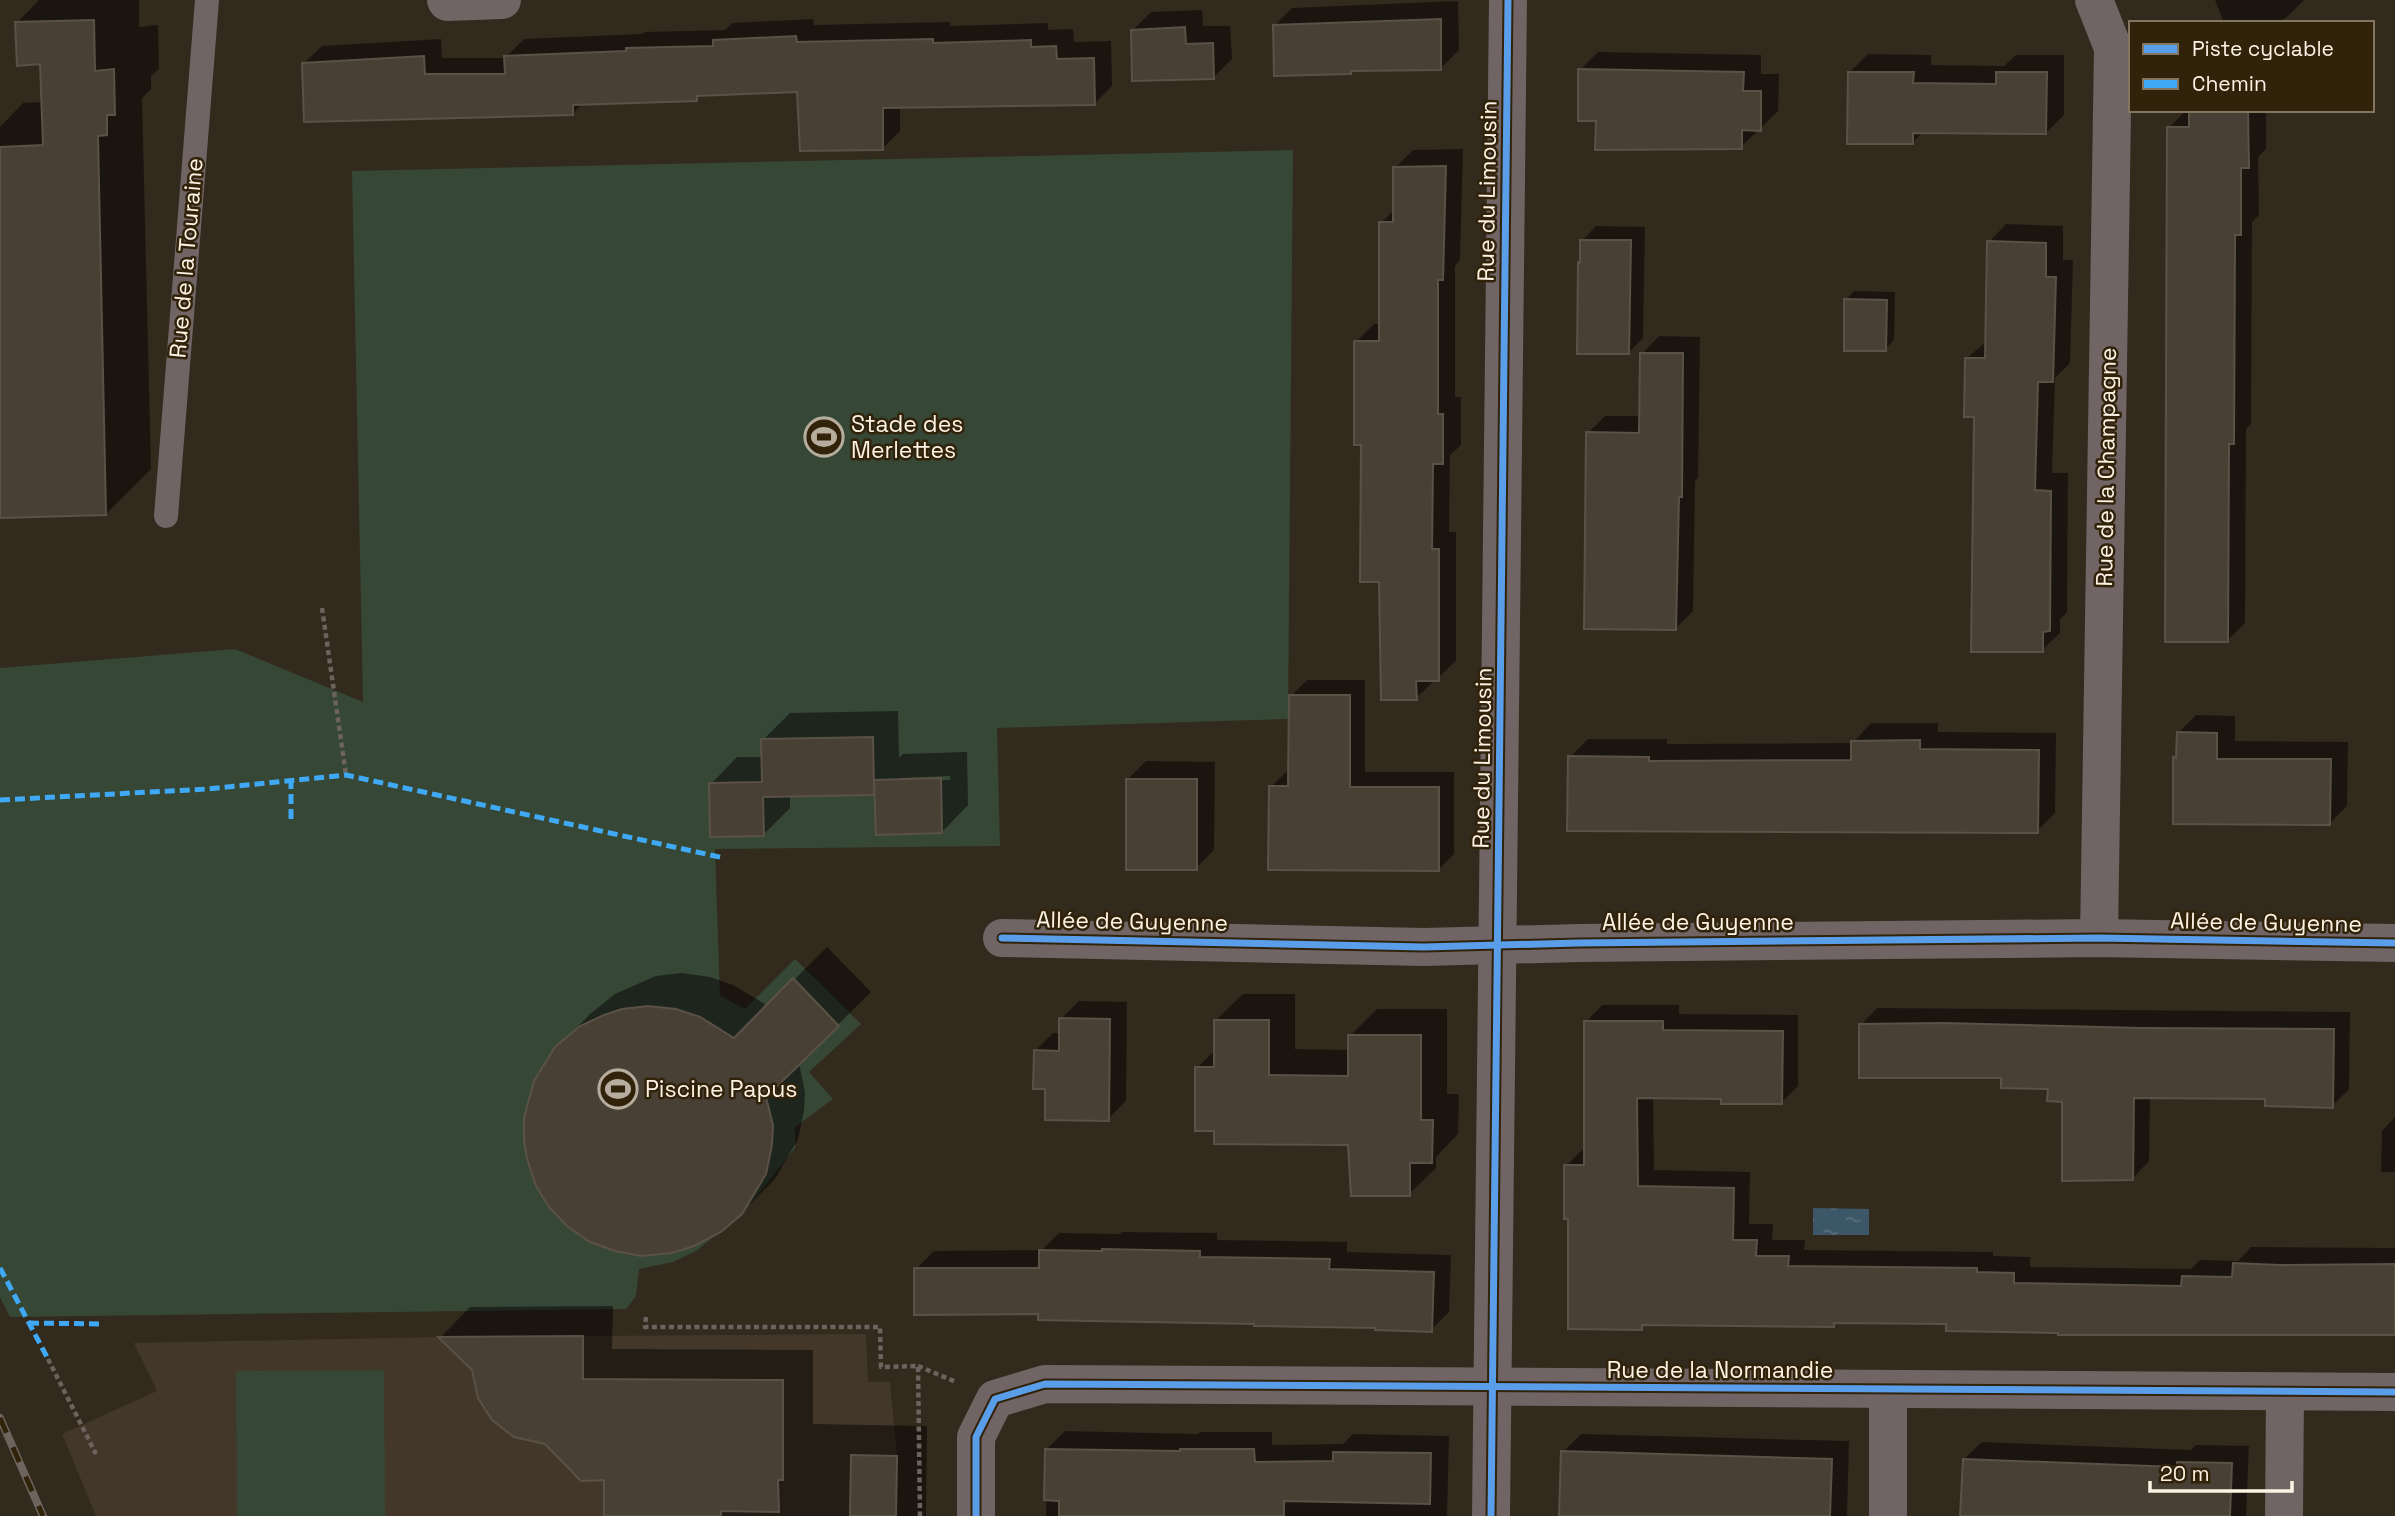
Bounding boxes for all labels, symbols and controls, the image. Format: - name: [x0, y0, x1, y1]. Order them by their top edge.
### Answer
- legend: [2129, 21, 2374, 112]
- text: Piste cyclable: [2192, 35, 2334, 62]
- text: Chemin: [2192, 70, 2267, 97]
- street label: Rue du Limousin: [1470, 100, 1504, 282]
- street label: Rue de la Touraine: [162, 157, 210, 359]
- street label: Rue de la Champagne: [2089, 347, 2123, 587]
- place label: Stade des Merlettes: [851, 409, 963, 465]
- sports icon: Stade des Merlettes: [803, 416, 845, 458]
- street label: Rue du Limousin: [1465, 667, 1499, 849]
- street label: Allée de Guyenne: [1036, 904, 1228, 938]
- street label: Allée de Guyenne: [2170, 905, 2362, 939]
- street label: Allée de Guyenne: [1602, 907, 1794, 937]
- sports icon: Piscine Papus: [597, 1068, 639, 1110]
- place label: Piscine Papus: [645, 1074, 797, 1104]
- street label: Rue de la Normandie: [1607, 1355, 1833, 1385]
- scale bar: [2150, 1450, 2292, 1494]
- text: 20 m: [2160, 1460, 2210, 1487]

